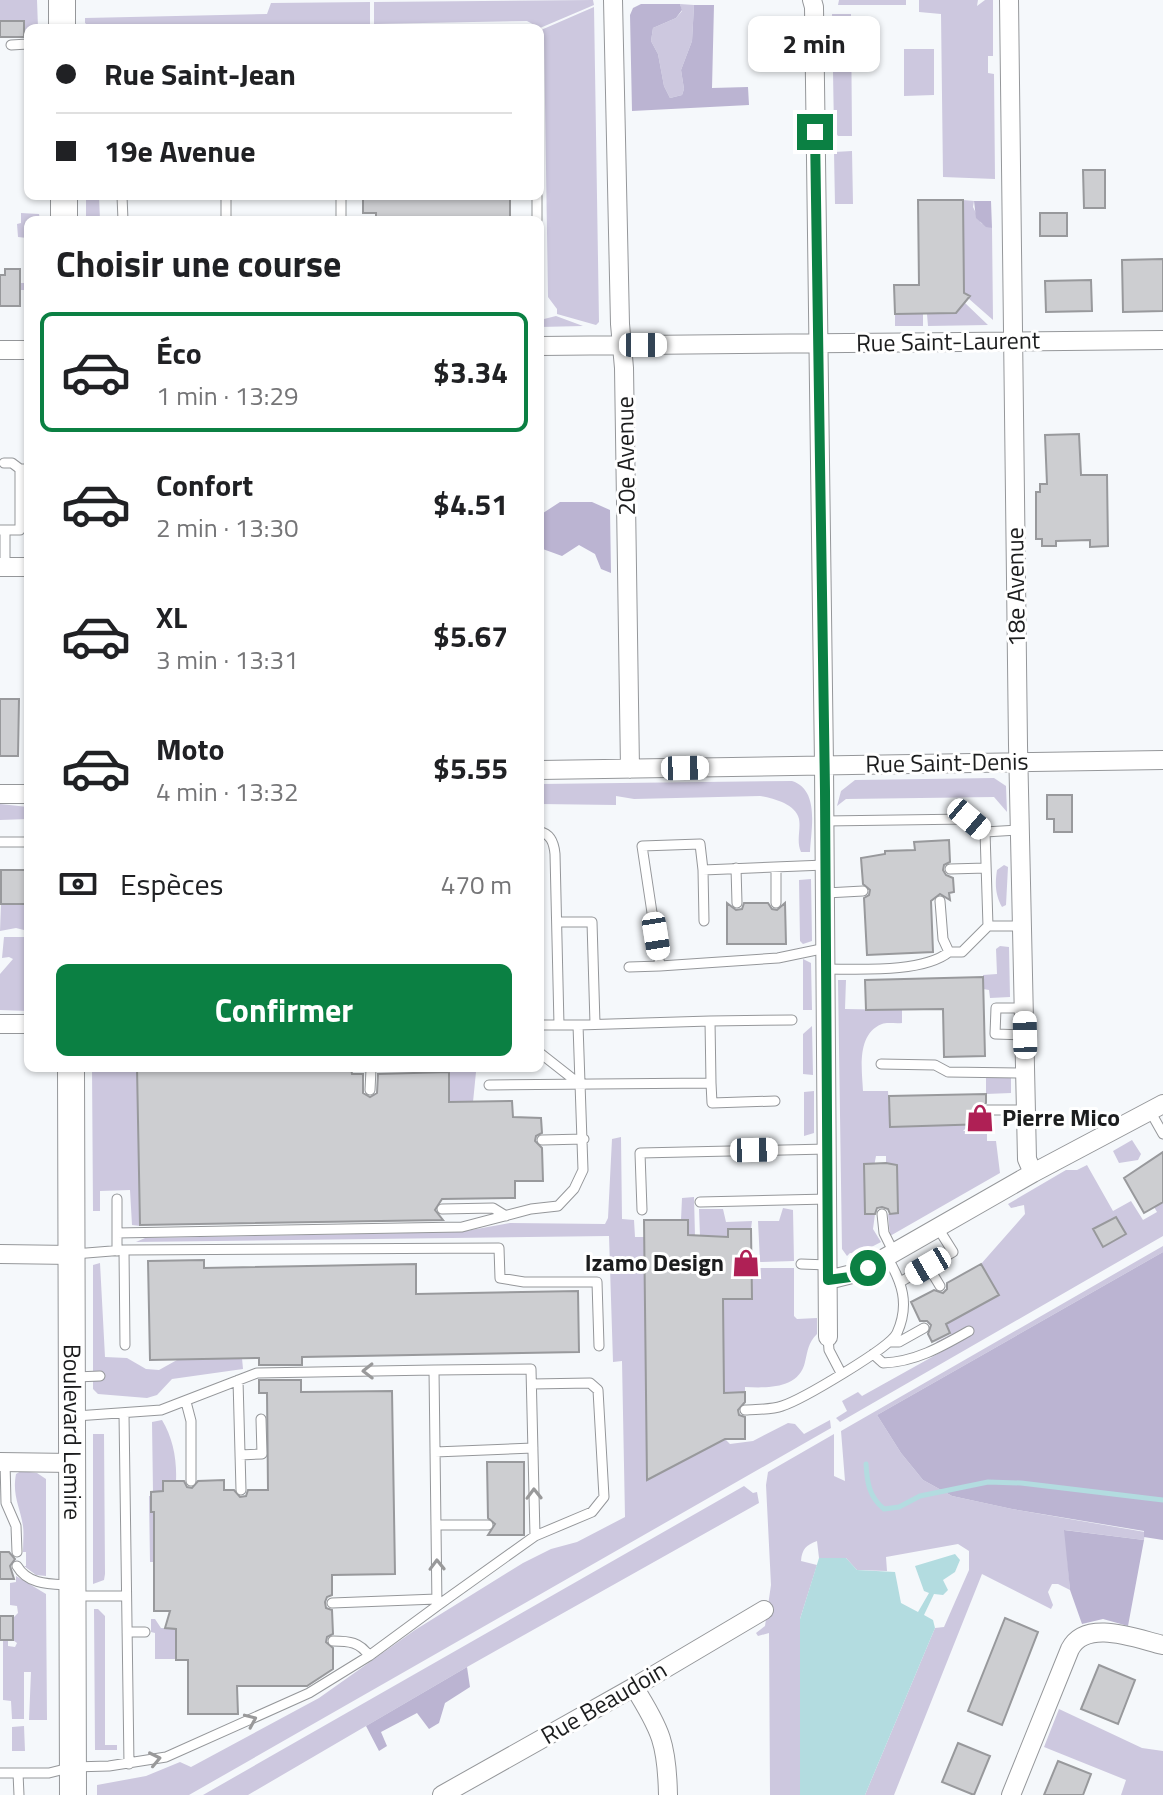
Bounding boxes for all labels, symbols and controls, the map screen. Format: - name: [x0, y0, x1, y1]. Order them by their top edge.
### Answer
- callout: 2 min: [749, 16, 881, 72]
- text: 2 min: [782, 24, 846, 63]
- text: Rue Saint-Jean: [104, 51, 296, 97]
- route end: [797, 114, 833, 150]
- text: 19e Avenue: [104, 128, 256, 174]
- text: Choisir une course: [56, 236, 341, 291]
- street label: Rue Saint-Laurent: [856, 321, 1041, 361]
- text: Éco: [156, 330, 202, 376]
- car: [619, 333, 667, 357]
- icon: car: [60, 336, 132, 408]
- text: $3.34: [433, 349, 508, 395]
- text: 1 min · 13:29: [156, 376, 299, 415]
- street label: 20e Avenue: [606, 396, 644, 516]
- text: Confort: [156, 462, 253, 508]
- icon: car: [60, 468, 132, 540]
- text: $4.51: [433, 481, 508, 527]
- text: 2 min · 13:30: [156, 508, 299, 547]
- street label: 18e Avenue: [996, 527, 1034, 647]
- text: XL: [156, 594, 187, 640]
- icon: car: [60, 600, 132, 672]
- text: $5.67: [433, 613, 508, 659]
- text: 3 min · 13:31: [156, 640, 299, 679]
- text: Moto: [156, 726, 224, 772]
- icon: car: [60, 732, 132, 804]
- street label: Rue Saint-Denis: [865, 743, 1029, 781]
- text: $5.55: [433, 745, 508, 791]
- car: [661, 756, 709, 780]
- text: 4 min · 13:32: [156, 772, 299, 811]
- car: [943, 794, 995, 844]
- text: Espèces: [120, 861, 224, 907]
- icon: cash: [56, 862, 100, 906]
- text: 470 m: [441, 865, 512, 904]
- car: [640, 910, 672, 962]
- button: Confirmer: [56, 964, 512, 1056]
- car: [1013, 1011, 1037, 1059]
- place label: Pierre Mico: [1002, 1099, 1120, 1135]
- shop icon: Pierre Mico: [965, 1103, 995, 1133]
- car: [730, 1138, 778, 1162]
- place label: Izamo Design: [585, 1244, 724, 1280]
- car: [901, 1244, 955, 1288]
- shop icon: Izamo Design: [731, 1248, 761, 1278]
- route start: [850, 1250, 886, 1286]
- street label: Boulevard Lemire: [55, 1344, 91, 1520]
- one-way arrow: [361, 1362, 374, 1380]
- one-way arrow: [526, 1487, 543, 1500]
- one-way arrow: [428, 1558, 445, 1571]
- street label: Rue Beaudoin: [534, 1652, 673, 1753]
- one-way arrow: [243, 1714, 257, 1730]
- one-way arrow: [147, 1751, 161, 1768]

